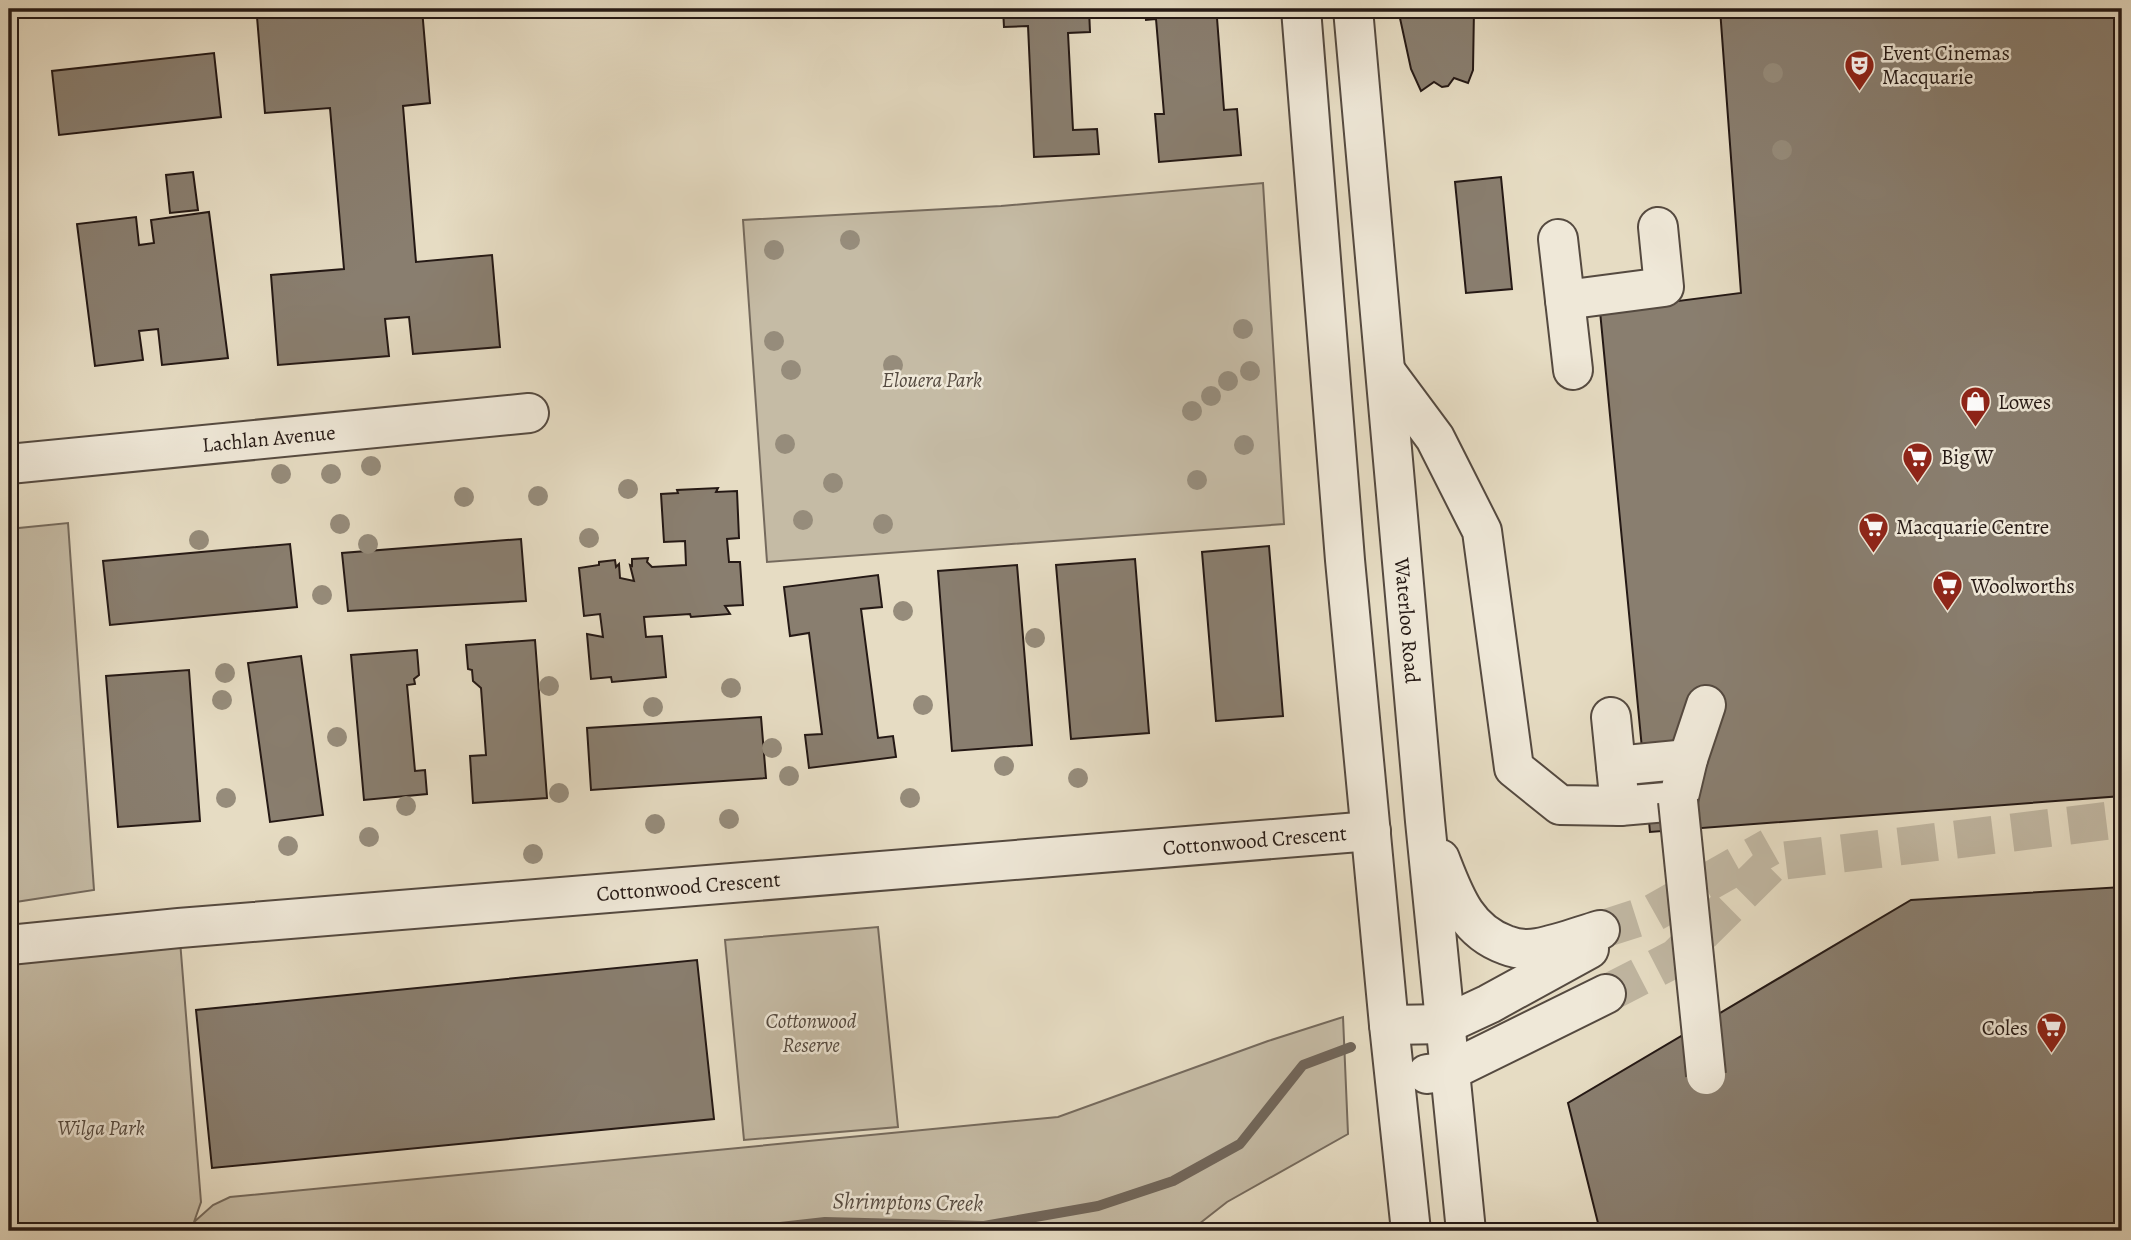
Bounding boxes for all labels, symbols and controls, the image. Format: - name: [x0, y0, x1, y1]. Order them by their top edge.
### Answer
- place label: Event Cinemas Macquarie: [1882, 39, 2010, 91]
- theatre icon: Event Cinemas Macquarie: [1842, 48, 1876, 92]
- park label: Elouera Park: [882, 366, 982, 394]
- shop icon: Lowes: [1958, 385, 1992, 429]
- place label: Lowes: [1998, 388, 2051, 416]
- street label: Lachlan Avenue: [201, 418, 337, 459]
- supermarket icon: Big W: [1901, 440, 1935, 484]
- place label: Big W: [1941, 443, 1994, 471]
- supermarket icon: Macquarie Centre: [1856, 510, 1890, 554]
- place label: Macquarie Centre: [1896, 513, 2049, 541]
- street label: Waterloo Road: [1388, 556, 1427, 685]
- supermarket icon: Woolworths: [1931, 569, 1965, 613]
- place label: Woolworths: [1970, 572, 2075, 600]
- street label: Cottonwood Crescent: [1162, 819, 1348, 862]
- street label: Cottonwood Crescent: [595, 865, 782, 908]
- park label: Cottonwood Reserve: [766, 1007, 857, 1059]
- supermarket icon: Coles: [2034, 1011, 2068, 1055]
- place label: Coles: [1982, 1014, 2028, 1042]
- park label: Wilga Park: [57, 1114, 145, 1142]
- water label: Shrimptons Creek: [832, 1185, 984, 1219]

